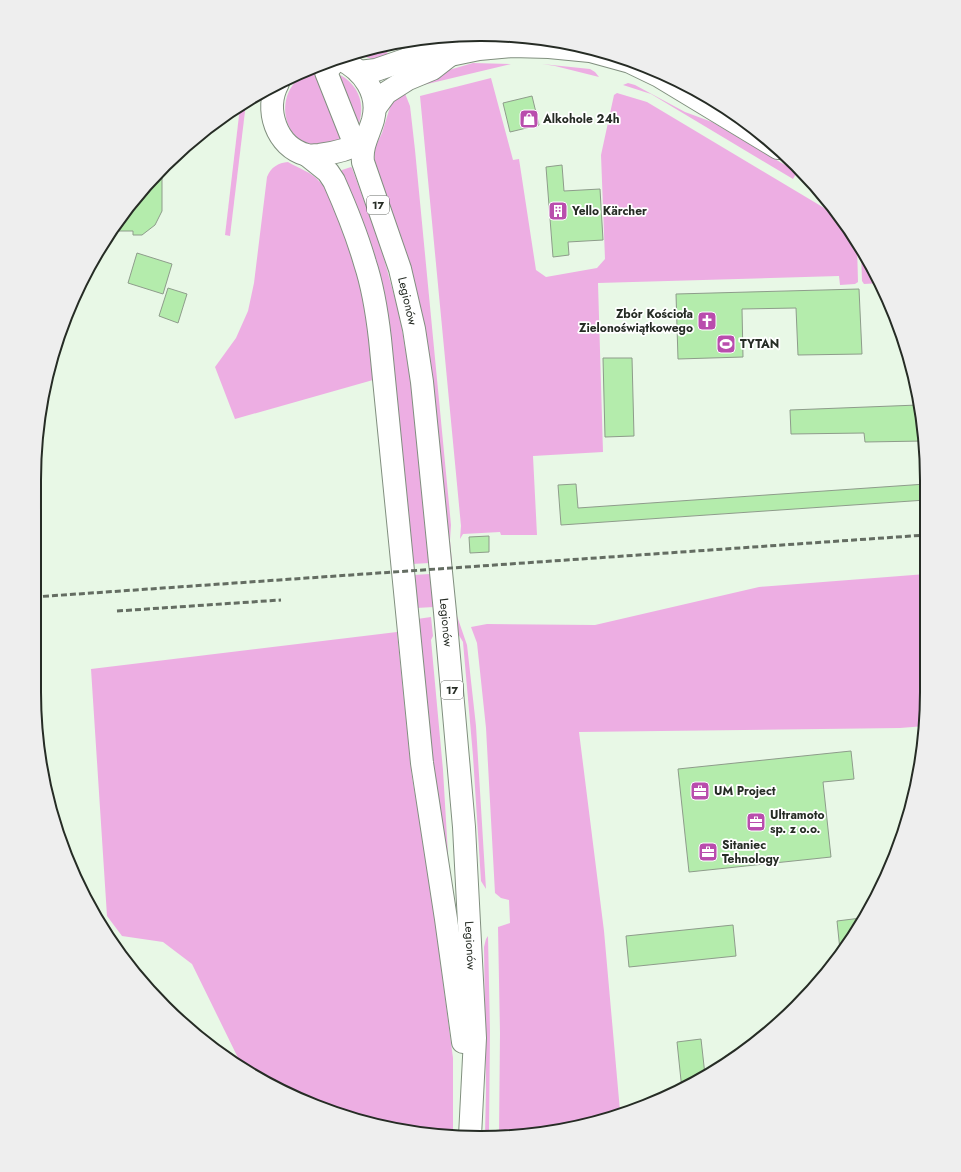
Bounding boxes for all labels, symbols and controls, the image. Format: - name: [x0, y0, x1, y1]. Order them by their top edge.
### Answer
- shop icon: Alkohole 24h: [518, 108, 540, 130]
- place label: Alkohole 24h: [542, 110, 620, 128]
- road number: 17: [367, 196, 389, 214]
- building icon: Yello Kärcher: [547, 200, 569, 222]
- place label: Yello Kärcher: [571, 202, 647, 220]
- street label: Legionów: [393, 275, 422, 328]
- place label: Zbór Kościoła Zielonoświątkowego: [579, 305, 693, 337]
- church icon: Zbór Kościoła Zielonoświątkowego: [696, 310, 718, 332]
- sports icon: TYTAN: [715, 333, 737, 355]
- place label: TYTAN: [740, 335, 779, 353]
- street label: Legionów: [435, 597, 457, 648]
- road number: 17: [441, 681, 463, 699]
- office icon: UM Project: [689, 780, 711, 802]
- place label: UM Project: [714, 782, 776, 800]
- place label: Ultramoto sp. z o.o.: [770, 806, 825, 838]
- office icon: Ultramoto sp. z o.o.: [745, 811, 767, 833]
- place label: Sitaniec Tehnology: [722, 836, 780, 868]
- office icon: Sitaniec Tehnology: [697, 841, 719, 863]
- street label: Legionów: [460, 921, 480, 971]

